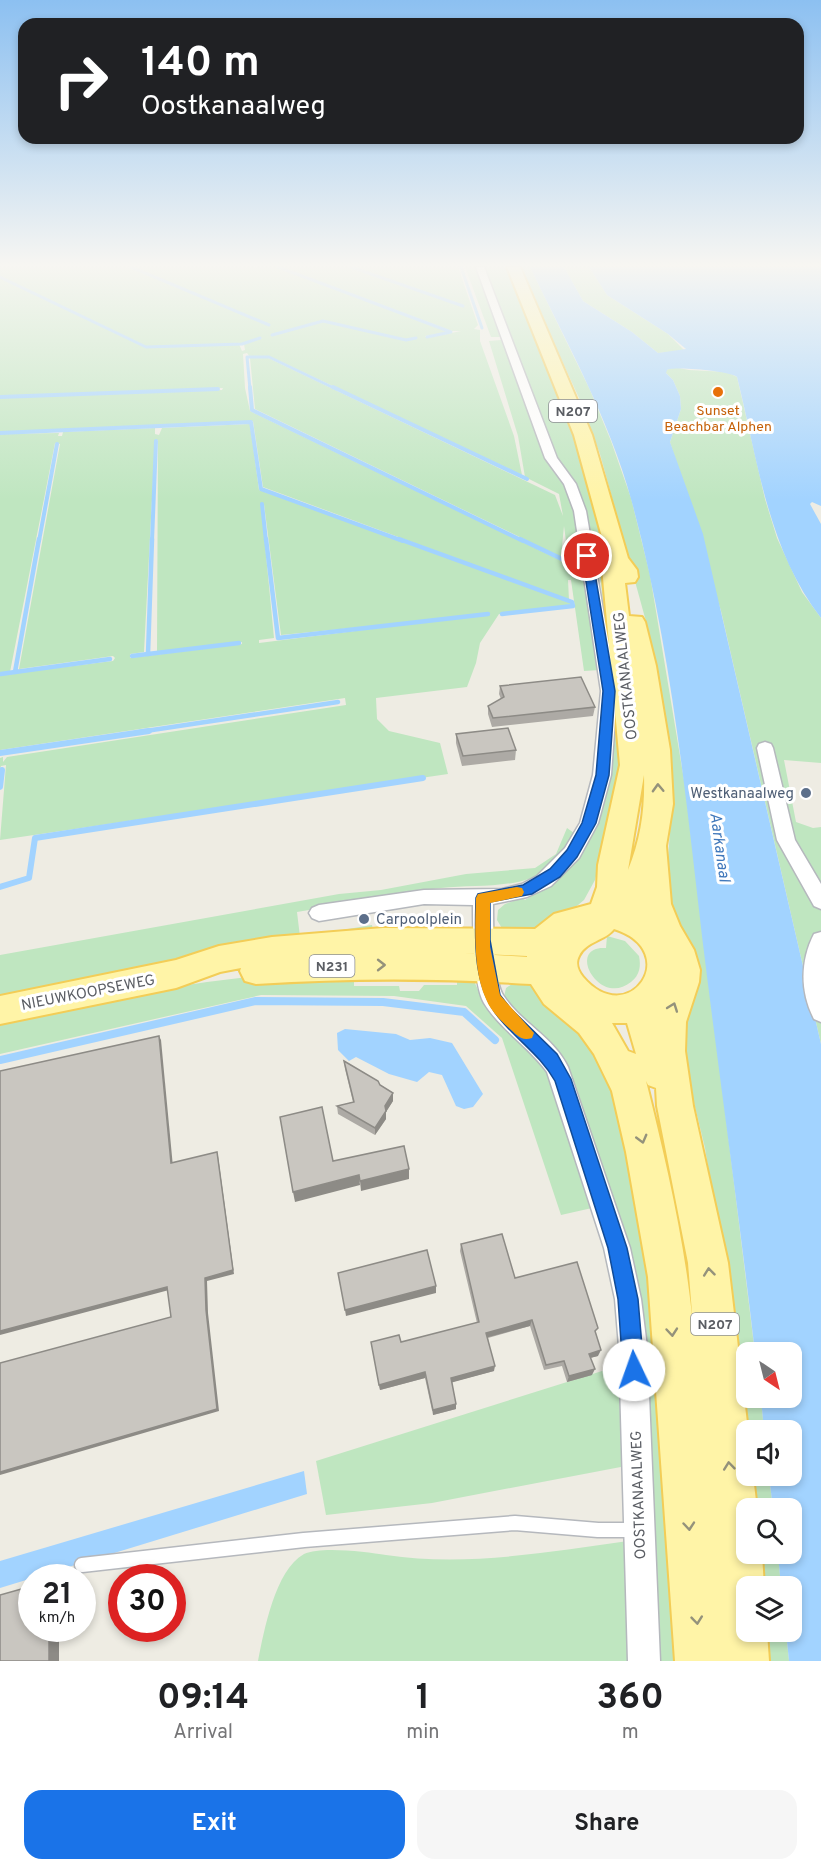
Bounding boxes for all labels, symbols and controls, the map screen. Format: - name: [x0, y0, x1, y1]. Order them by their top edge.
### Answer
- text: 140 m: [141, 38, 260, 91]
- icon: right: [42, 42, 120, 120]
- text: Oostkanaalweg: [141, 90, 326, 124]
- marker: Sunset Beachbar Alphen: [711, 385, 725, 399]
- road number: N207: [549, 400, 597, 422]
- place label: Sunset Beachbar Alphen: [664, 403, 772, 436]
- pin: [561, 530, 612, 581]
- icon: arrive: [570, 539, 603, 572]
- street label: OOSTKANAALWEG: [610, 611, 643, 741]
- one-way arrow: [652, 783, 665, 792]
- place label: Westkanaalweg: [690, 785, 794, 804]
- marker: Westkanaalweg: [799, 786, 813, 800]
- water label: Aarkanaal: [704, 811, 734, 884]
- place label: Carpoolplein: [376, 911, 462, 930]
- marker: Carpoolplein: [357, 912, 371, 926]
- road number: N231: [310, 955, 354, 977]
- one-way arrow: [376, 959, 385, 971]
- street label: NIEUWKOOPSEWEG: [20, 971, 157, 1016]
- one-way arrow: [666, 1003, 679, 1013]
- one-way arrow: [634, 1134, 647, 1144]
- one-way arrow: [703, 1268, 716, 1277]
- road number: N207: [691, 1313, 739, 1335]
- one-way arrow: [666, 1327, 679, 1336]
- position arrow: [602, 1338, 666, 1402]
- north arrow: [736, 1342, 802, 1408]
- map controls: [736, 1342, 802, 1642]
- button: sound: [736, 1420, 802, 1486]
- street label: OOSTKANAALWEG: [628, 1430, 651, 1560]
- one-way arrow: [723, 1462, 736, 1471]
- button: search: [736, 1498, 802, 1564]
- one-way arrow: [682, 1522, 695, 1531]
- speed limit sign: 30: [108, 1564, 186, 1642]
- button: layers: [736, 1576, 802, 1642]
- text: 21: [42, 1577, 72, 1614]
- text: km/h: [39, 1609, 75, 1628]
- one-way arrow: [690, 1615, 703, 1624]
- text: 09:14: [157, 1676, 249, 1722]
- text: 1: [416, 1676, 430, 1722]
- text: 360: [597, 1676, 664, 1722]
- text: Arrival: [173, 1720, 233, 1746]
- text: min: [406, 1720, 439, 1746]
- text: m: [622, 1720, 639, 1746]
- button: Exit: [24, 1790, 405, 1859]
- button: Share: [417, 1790, 797, 1859]

